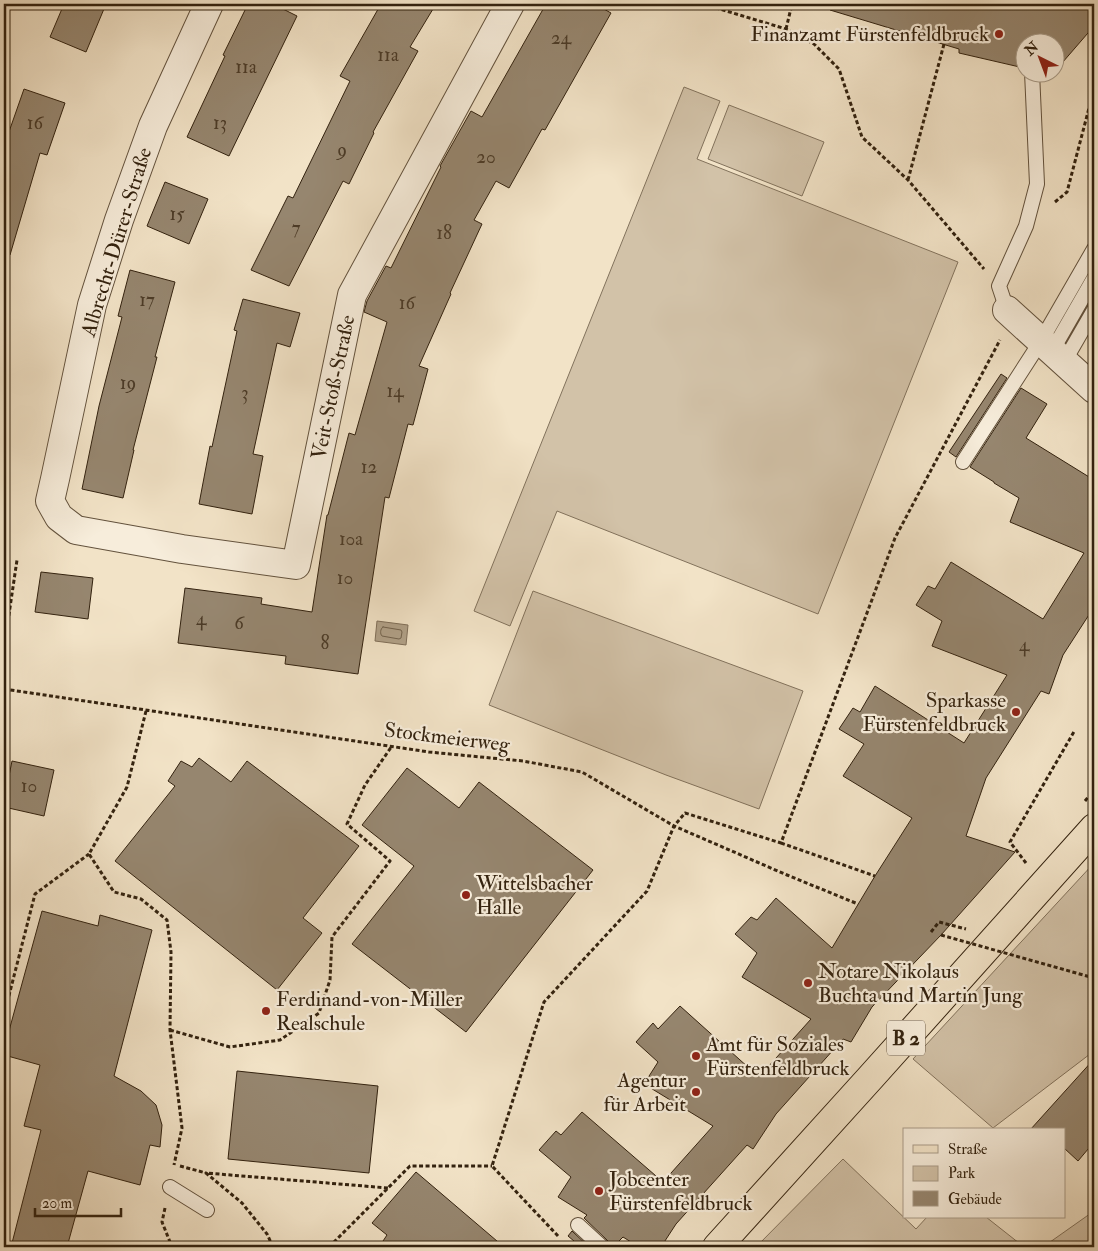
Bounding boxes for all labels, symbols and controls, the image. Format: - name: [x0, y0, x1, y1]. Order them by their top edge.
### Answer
- place label: Finanzamt Fürstenfeldbruck: [750, 21, 989, 48]
- house number: 24: [551, 26, 572, 50]
- marker: Finanzamt Fürstenfeldbruck: [993, 28, 1005, 40]
- north arrow: [1016, 32, 1066, 82]
- text: N: [1021, 38, 1042, 60]
- house number: 11a: [377, 43, 399, 67]
- house number: 11a: [235, 55, 257, 79]
- house number: 16: [27, 111, 45, 135]
- house number: 13: [213, 111, 227, 135]
- house number: 9: [335, 138, 347, 162]
- street label: Albrecht-Dürer-Straße: [75, 144, 158, 341]
- house number: 20: [476, 145, 496, 169]
- house number: 15: [169, 202, 185, 226]
- house number: 7: [292, 216, 301, 240]
- house number: 18: [436, 221, 452, 245]
- house number: 17: [139, 288, 155, 312]
- house number: 16: [399, 291, 417, 315]
- street label: Veit-Stoß-Straße: [305, 312, 362, 462]
- house number: 19: [120, 371, 136, 395]
- house number: 14: [386, 379, 404, 403]
- house number: 3: [241, 381, 249, 405]
- house number: 12: [361, 455, 377, 479]
- house number: 10a: [339, 527, 363, 551]
- house number: 10: [337, 566, 353, 590]
- house number: 4: [196, 607, 207, 631]
- house number: 6: [234, 611, 245, 635]
- house number: 8: [321, 631, 330, 655]
- house number: 4: [1019, 633, 1030, 657]
- place label: Sparkasse Fürstenfeldbruck: [862, 687, 1006, 738]
- marker: Sparkasse Fürstenfeldbruck: [1010, 706, 1022, 718]
- street label: Stockmeierweg: [383, 716, 512, 759]
- house number: 10: [21, 774, 37, 798]
- place label: Wittelsbacher Halle: [475, 870, 593, 921]
- marker: Wittelsbacher Halle: [460, 889, 472, 901]
- place label: Notare Nikolaus Buchta und Martin Jung: [818, 958, 1023, 1009]
- marker: Notare Nikolaus Buchta und Martin Jung: [802, 977, 814, 989]
- place label: Ferdinand-von-Miller Realschule: [276, 986, 463, 1037]
- marker: Ferdinand-von-Miller Realschule: [260, 1005, 272, 1017]
- road number: B 2: [887, 1020, 925, 1056]
- place label: Amt für Soziales Fürstenfeldbruck: [705, 1031, 850, 1082]
- marker: Amt für Soziales Fürstenfeldbruck: [690, 1050, 702, 1062]
- place label: Agentur für Arbeit: [604, 1067, 686, 1118]
- marker: Agentur für Arbeit: [690, 1086, 702, 1098]
- legend: [903, 1128, 1066, 1218]
- text: Straße: [948, 1140, 987, 1159]
- text: Park: [948, 1164, 975, 1183]
- place label: Jobcenter Fürstenfeldbruck: [608, 1166, 753, 1217]
- marker: Jobcenter Fürstenfeldbruck: [593, 1185, 605, 1197]
- scale bar: [35, 1186, 121, 1218]
- text: Gebäude: [948, 1190, 1002, 1209]
- text: 20 m: [42, 1194, 72, 1213]

